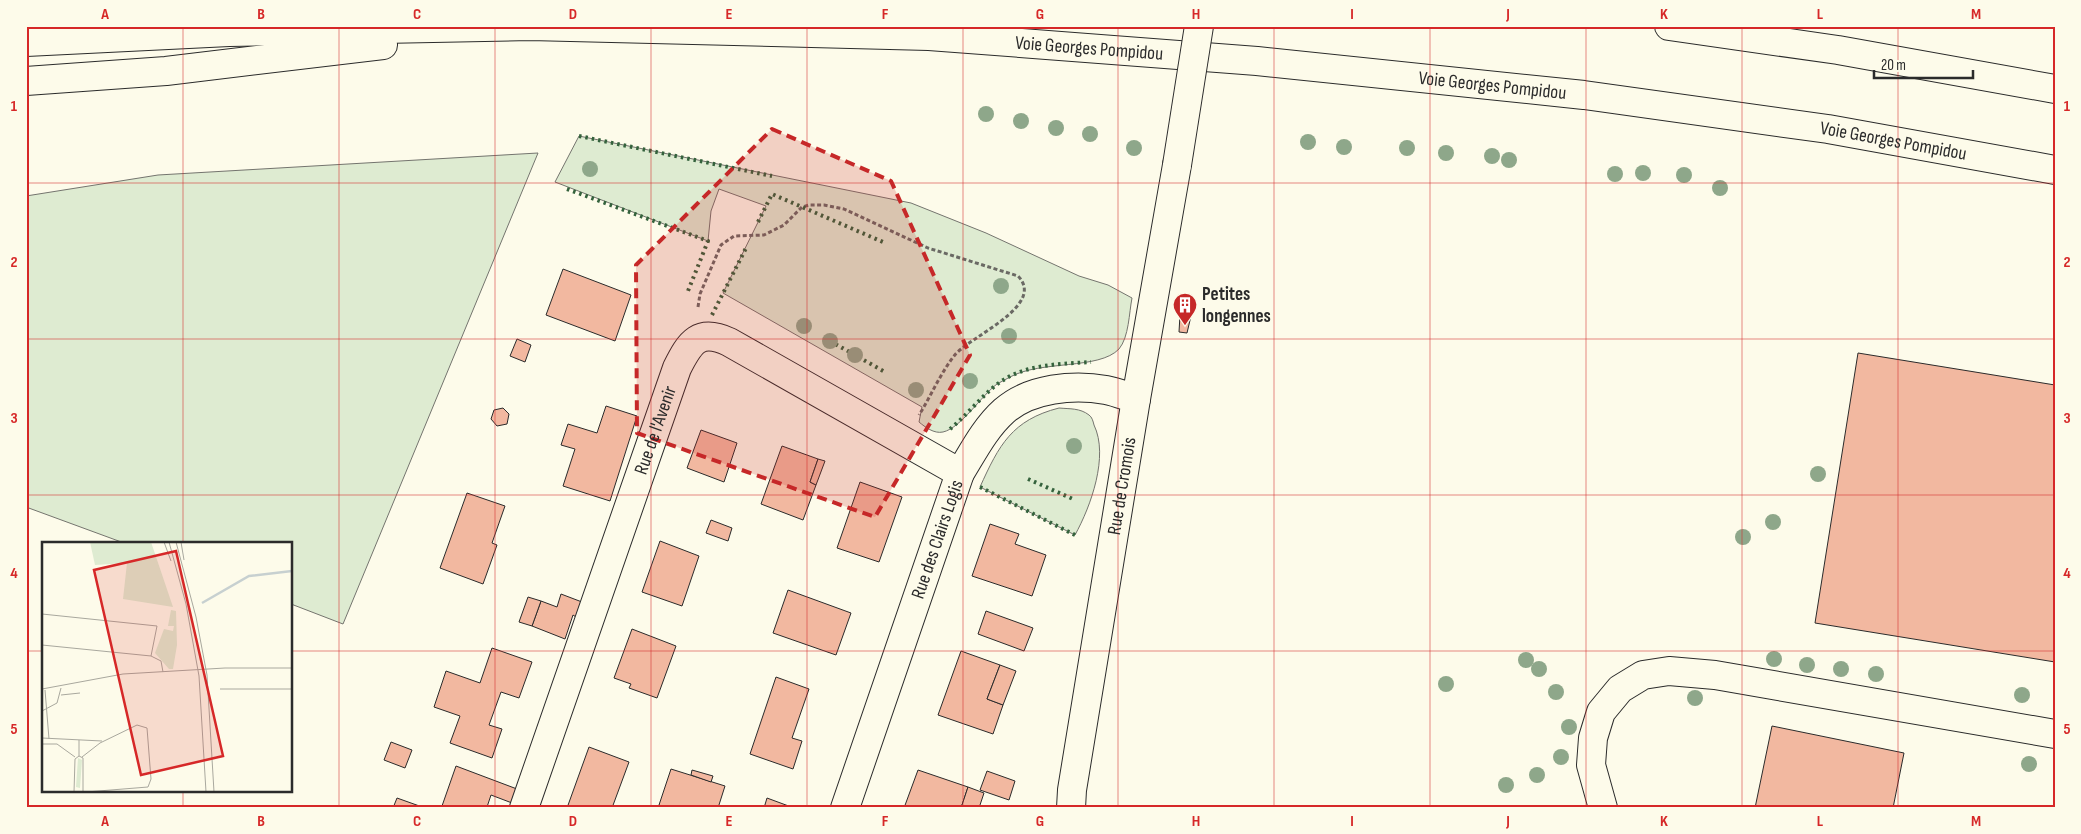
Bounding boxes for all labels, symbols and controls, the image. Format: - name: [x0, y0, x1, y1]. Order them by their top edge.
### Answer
- text: A: [100, 5, 109, 24]
- text: B: [257, 5, 265, 24]
- text: C: [413, 5, 421, 24]
- text: D: [569, 5, 577, 24]
- text: E: [726, 5, 733, 24]
- text: F: [882, 5, 889, 24]
- text: G: [1036, 5, 1044, 24]
- text: H: [1192, 5, 1200, 24]
- text: I: [1350, 5, 1354, 24]
- text: J: [1505, 5, 1510, 24]
- text: K: [1660, 5, 1668, 24]
- text: L: [1817, 5, 1824, 24]
- text: M: [1971, 5, 1981, 24]
- street label: Voie Georges Pompidou: [1014, 31, 1164, 65]
- scale bar: [1874, 48, 1972, 80]
- text: 20 m: [1881, 56, 1906, 75]
- street label: Voie Georges Pompidou: [1417, 66, 1567, 105]
- text: 1: [11, 97, 18, 116]
- text: 1: [2064, 97, 2071, 116]
- street label: Voie Georges Pompidou: [1819, 117, 1969, 165]
- text: 2: [10, 253, 18, 272]
- text: 2: [2063, 253, 2071, 272]
- place label: Petites longennes: [1202, 283, 1271, 328]
- building icon: Petites longennes: [1172, 292, 1198, 326]
- street label: Rue de l'Avenir: [629, 382, 682, 478]
- text: 3: [10, 409, 18, 428]
- text: 3: [2063, 409, 2071, 428]
- street label: Rue de Cromois: [1102, 435, 1141, 537]
- street label: Rue des Clairs Logis: [906, 477, 968, 602]
- inset map: [42, 542, 292, 792]
- text: 4: [10, 564, 18, 583]
- text: 4: [2063, 564, 2071, 583]
- text: 5: [10, 720, 18, 739]
- text: 5: [2063, 720, 2071, 739]
- text: A: [100, 812, 109, 831]
- text: B: [257, 812, 265, 831]
- text: C: [413, 812, 421, 831]
- text: D: [569, 812, 577, 831]
- text: E: [726, 812, 733, 831]
- text: F: [882, 812, 889, 831]
- text: G: [1036, 812, 1044, 831]
- text: H: [1192, 812, 1200, 831]
- text: I: [1350, 812, 1354, 831]
- text: J: [1505, 812, 1510, 831]
- text: K: [1660, 812, 1668, 831]
- text: L: [1817, 812, 1824, 831]
- text: M: [1971, 812, 1981, 831]

